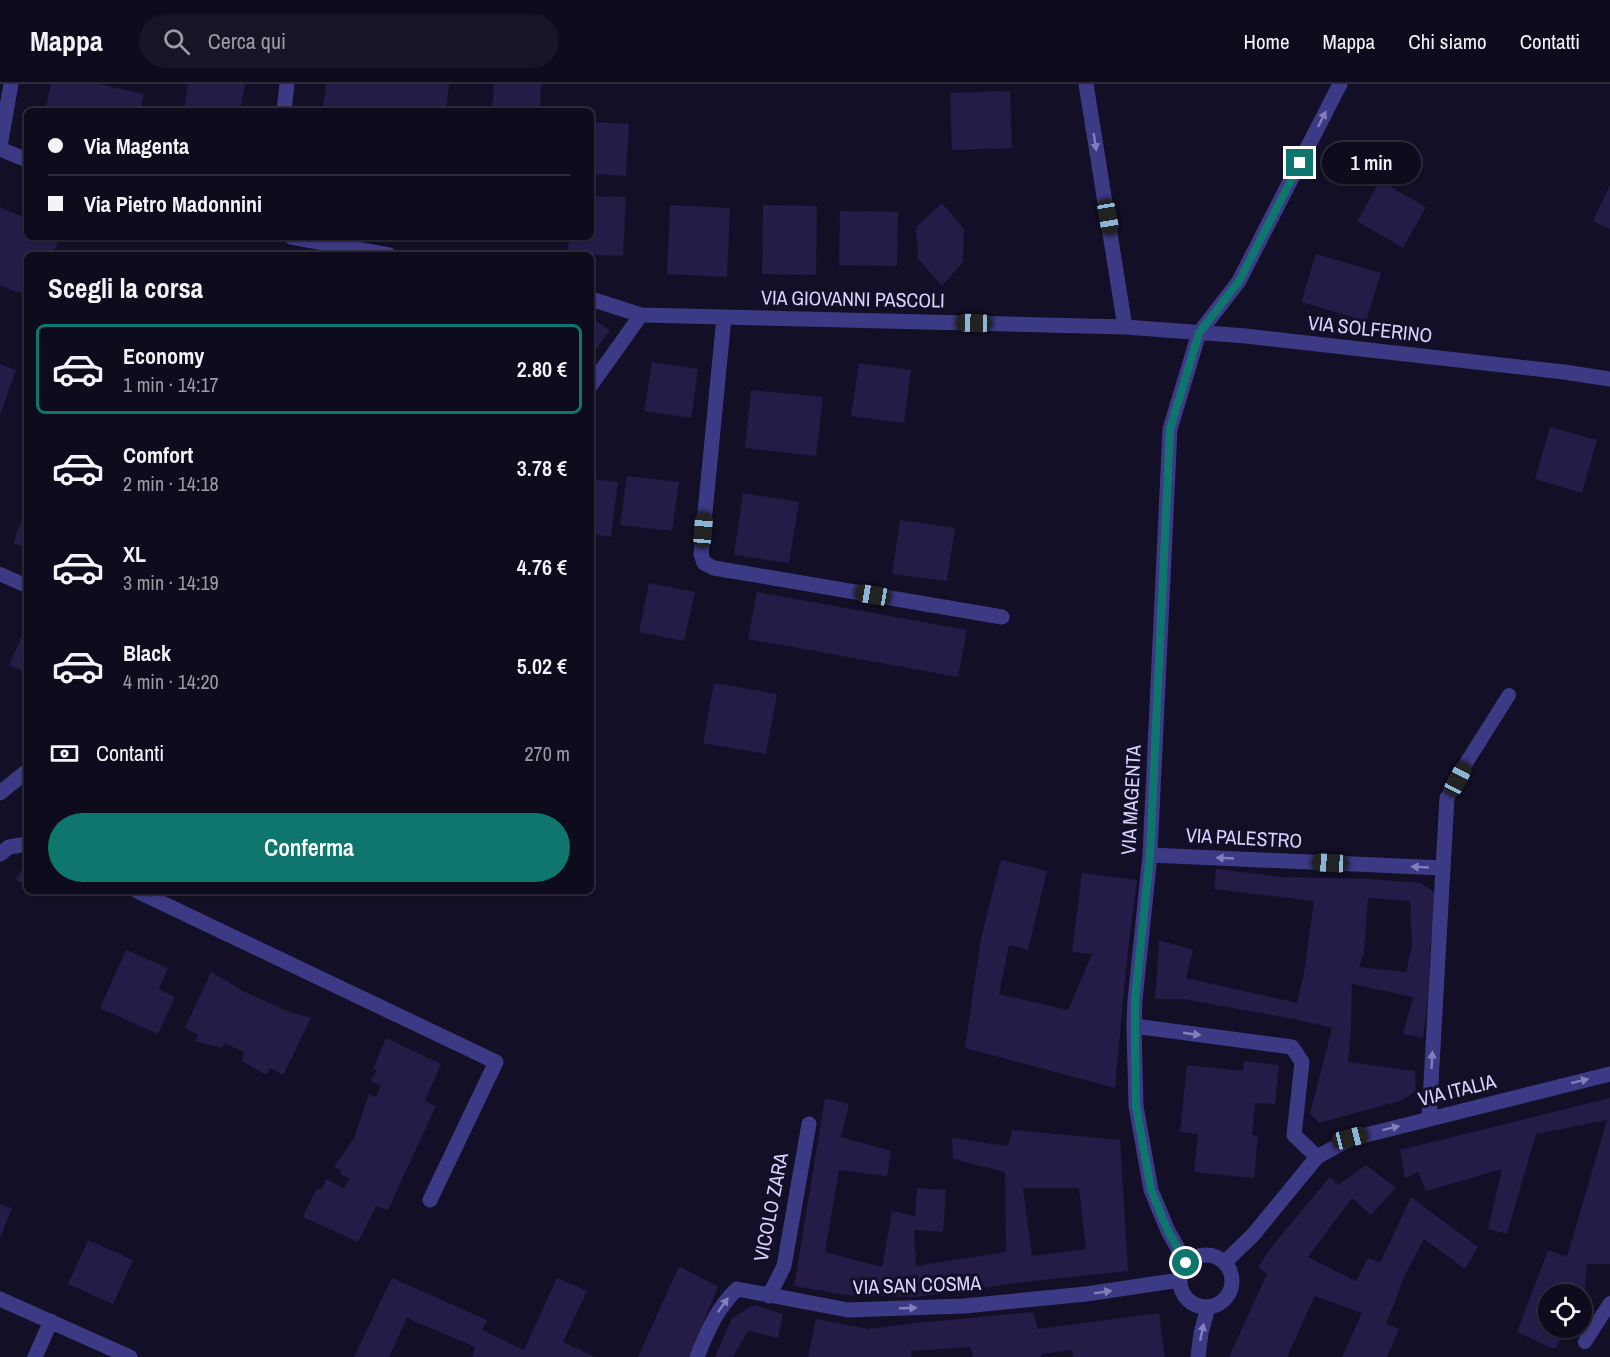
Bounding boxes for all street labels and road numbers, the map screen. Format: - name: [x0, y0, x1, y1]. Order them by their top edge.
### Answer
- street label: VIA GIOVANNI PASCOLI: [761, 283, 945, 314]
- street label: VIA SOLFERINO: [1307, 309, 1434, 348]
- street label: VIA MAGENTA: [1114, 744, 1147, 856]
- street label: VIA PALESTRO: [1185, 821, 1303, 854]
- street label: VIA ITALIA: [1415, 1067, 1499, 1112]
- street label: VICOLO ZARA: [747, 1150, 794, 1264]
- street label: VIA SAN COSMA: [852, 1269, 982, 1300]

